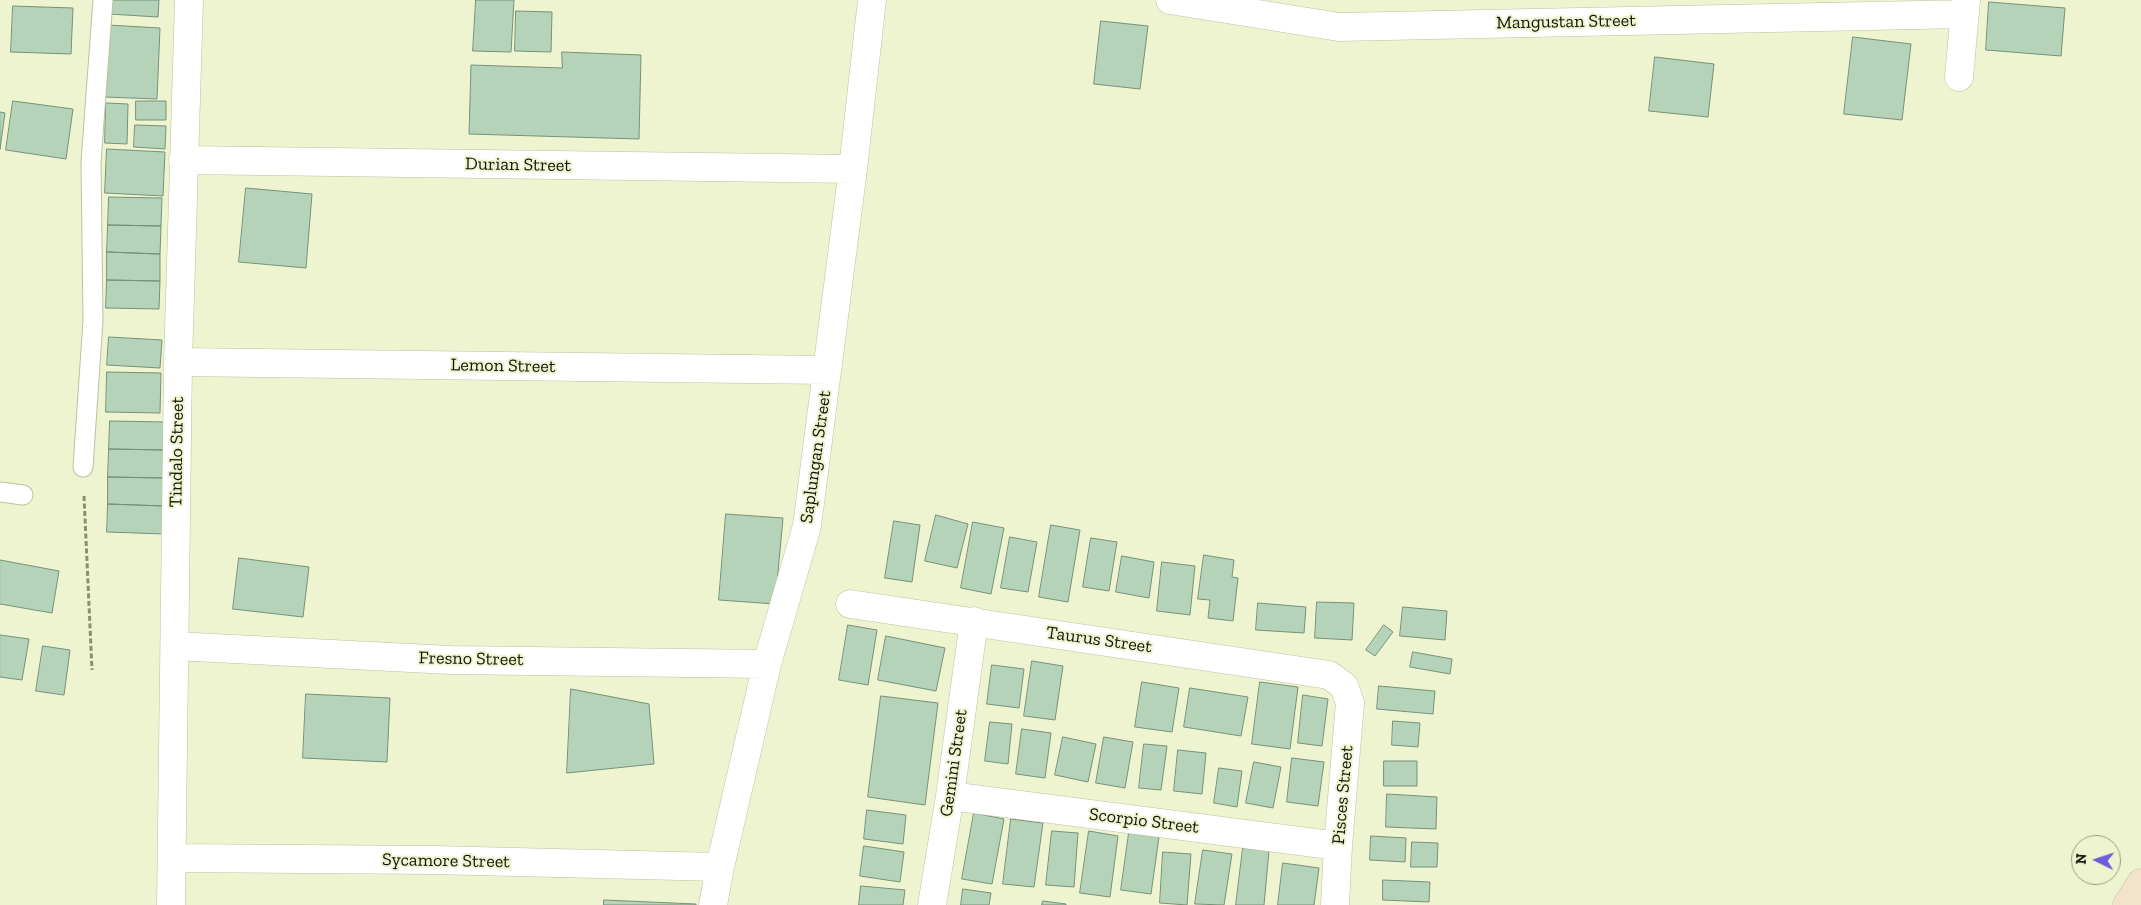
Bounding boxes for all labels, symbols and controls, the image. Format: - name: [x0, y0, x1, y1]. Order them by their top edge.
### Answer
- street label: Mangustan Street: [1496, 10, 1636, 34]
- street label: Durian Street: [465, 153, 571, 177]
- street label: Lemon Street: [450, 354, 556, 378]
- street label: Saplungan Street: [796, 389, 836, 525]
- street label: Tindalo Street: [165, 397, 189, 507]
- street label: Taurus Street: [1045, 622, 1153, 658]
- street label: Fresno Street: [418, 647, 524, 671]
- street label: Gemini Street: [936, 708, 972, 818]
- street label: Pisces Street: [1328, 745, 1358, 845]
- street label: Scorpio Street: [1088, 804, 1200, 838]
- north arrow: [2071, 835, 2121, 885]
- street label: Sycamore Street: [382, 849, 510, 873]
- text: N: [2073, 853, 2090, 865]

